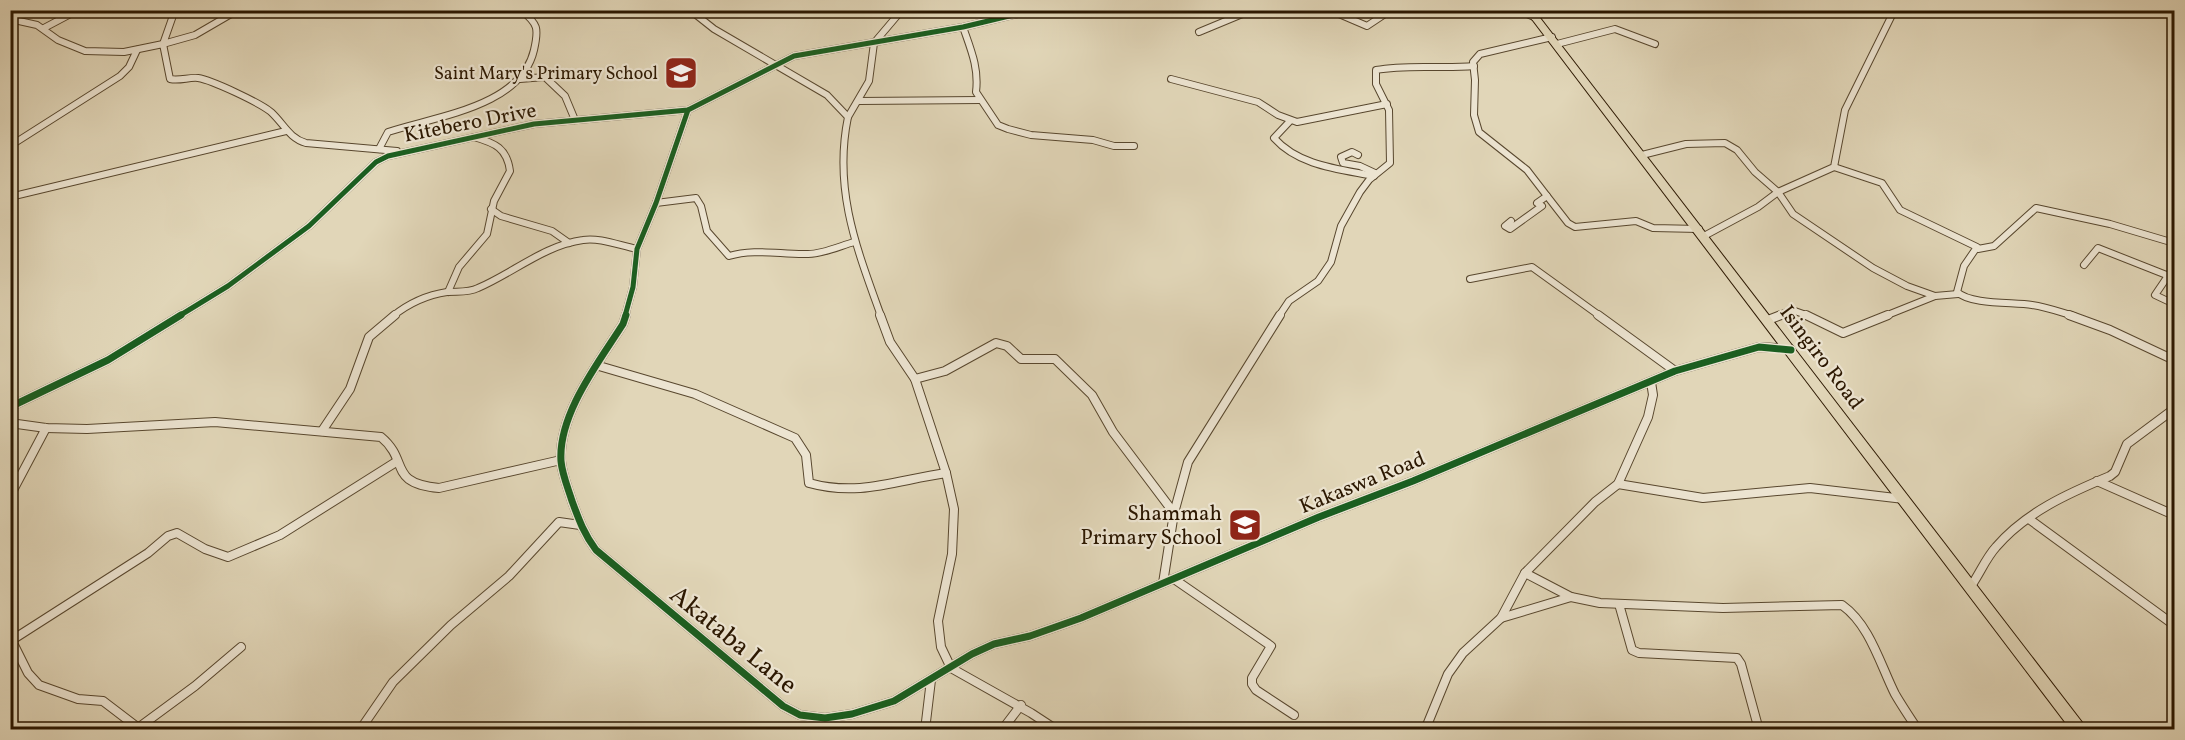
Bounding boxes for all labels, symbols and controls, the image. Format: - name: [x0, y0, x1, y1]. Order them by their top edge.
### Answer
- school or university icon: Saint Mary's Primary School: [663, 55, 699, 91]
- place label: Saint Mary's Primary School: [434, 62, 658, 87]
- street label: Kitebero Drive: [401, 96, 539, 151]
- street label: Isingiro Road: [1772, 300, 1870, 416]
- street label: Kakaswa Road: [1295, 445, 1430, 522]
- place label: Shammah Primary School: [1081, 500, 1222, 553]
- school or university icon: Shammah Primary School: [1227, 507, 1263, 543]
- street label: Akataba Lane: [661, 578, 804, 703]

